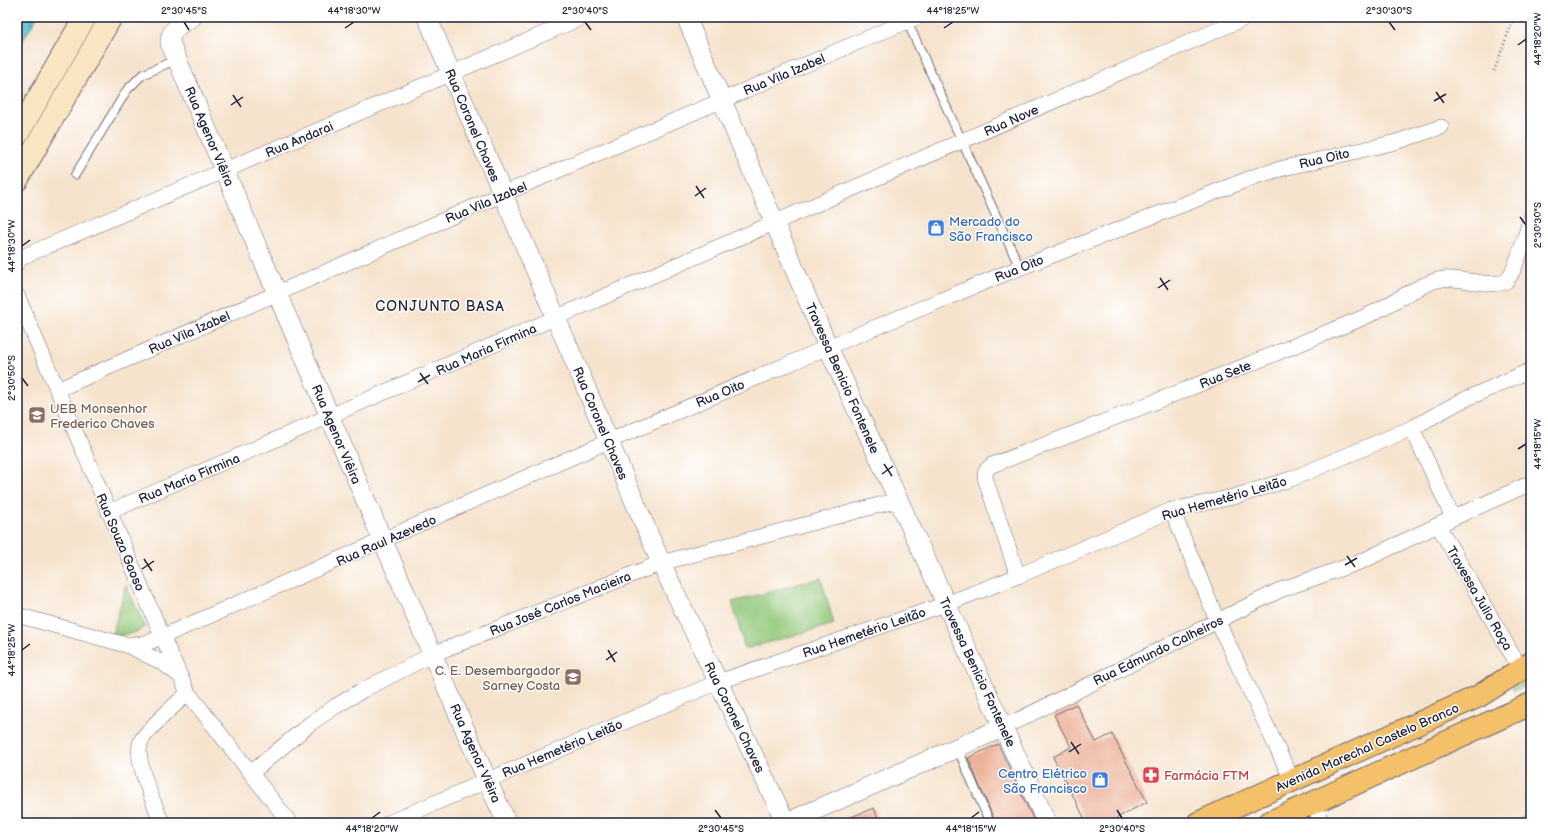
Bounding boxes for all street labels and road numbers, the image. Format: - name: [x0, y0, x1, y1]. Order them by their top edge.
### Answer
- street label: Rua Vila Izabel: [741, 51, 828, 99]
- street label: Rua Coronel Chaves: [441, 66, 503, 185]
- street label: Rua Agenor Viêira: [181, 84, 237, 189]
- street label: Rua Nove: [982, 102, 1042, 140]
- street label: Rua Andarai: [263, 118, 336, 161]
- street label: Rua Oito: [1297, 145, 1351, 173]
- street label: Rua Vila Izabel: [443, 179, 530, 227]
- street label: Rua Oito: [993, 252, 1046, 286]
- street label: Travessa Benicio Fontenele: [802, 301, 883, 457]
- street label: Rua Vila Izabel: [146, 308, 233, 358]
- street label: Rua Maria Firmina: [434, 321, 539, 379]
- street label: Rua Sete: [1197, 357, 1254, 392]
- street label: Rua Coronel Chaves: [569, 364, 631, 483]
- street label: Rua Oito: [694, 377, 747, 411]
- street label: Rua Agenor Viêira: [308, 382, 364, 487]
- street label: Rua Maria Firmina: [136, 450, 242, 507]
- street label: Rua Hemetério Leitão: [1160, 473, 1289, 524]
- street label: Rua Souza Gaoso: [92, 491, 148, 594]
- street label: Rua Raul Azevedo: [334, 512, 439, 570]
- street label: Travessa Julio Roça: [1443, 544, 1515, 653]
- street label: Rua José Carlos Macieira: [487, 568, 633, 640]
- street label: Travessa Benicio Fontenele: [935, 595, 1019, 750]
- street label: Rua Hemetério Leitão: [801, 604, 928, 662]
- street label: Rua Edmundo Calheiros: [1091, 612, 1227, 689]
- street label: Rua Coronel Chaves: [700, 659, 768, 776]
- street label: Avenida Marechal Castelo Branco: [1273, 700, 1462, 796]
- street label: Rua Agenor Viêira: [446, 701, 504, 805]
- street label: Rua Hemetério Leitão: [500, 716, 625, 782]

